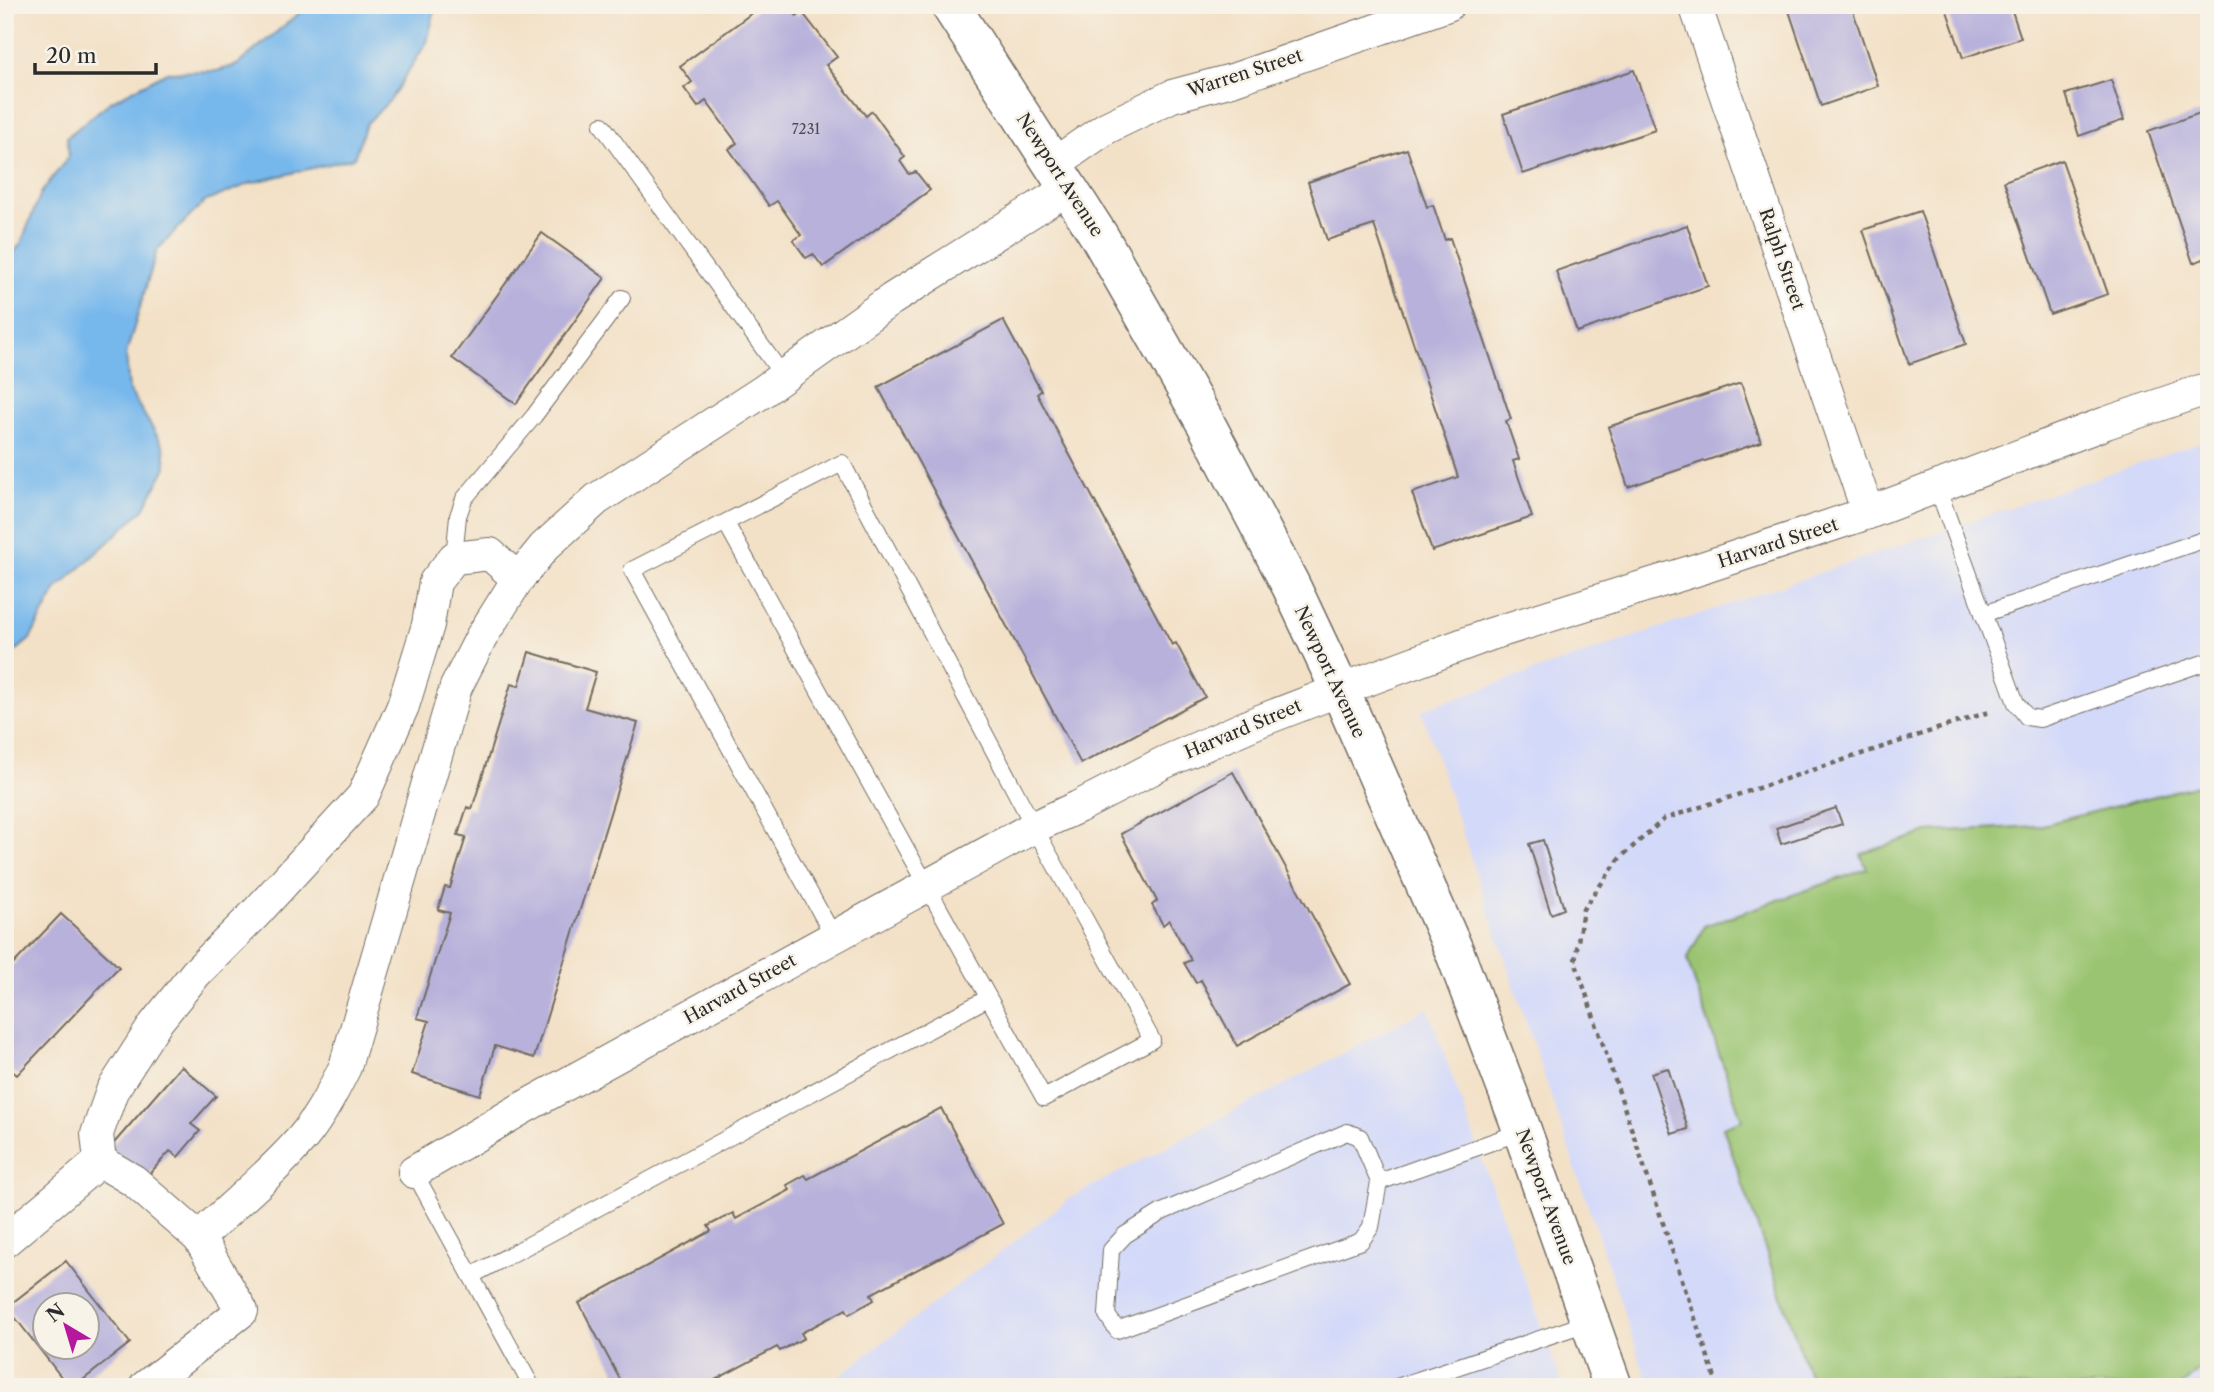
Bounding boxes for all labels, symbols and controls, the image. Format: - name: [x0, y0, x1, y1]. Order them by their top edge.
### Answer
- scale bar: [35, 32, 156, 76]
- text: 20 m: [46, 43, 97, 68]
- street label: Warren Street: [1184, 44, 1306, 102]
- street label: Newport Avenue: [1012, 109, 1108, 241]
- house number: 7231: [792, 120, 820, 138]
- street label: Ralph Street: [1754, 205, 1810, 313]
- street label: Harvard Street: [1715, 513, 1842, 573]
- street label: Newport Avenue: [1290, 602, 1370, 742]
- street label: Harvard Street: [1181, 694, 1306, 764]
- street label: Harvard Street: [680, 949, 801, 1029]
- street label: Newport Avenue: [1511, 1126, 1581, 1268]
- north arrow: [32, 1290, 102, 1360]
- text: N: [42, 1299, 69, 1327]

